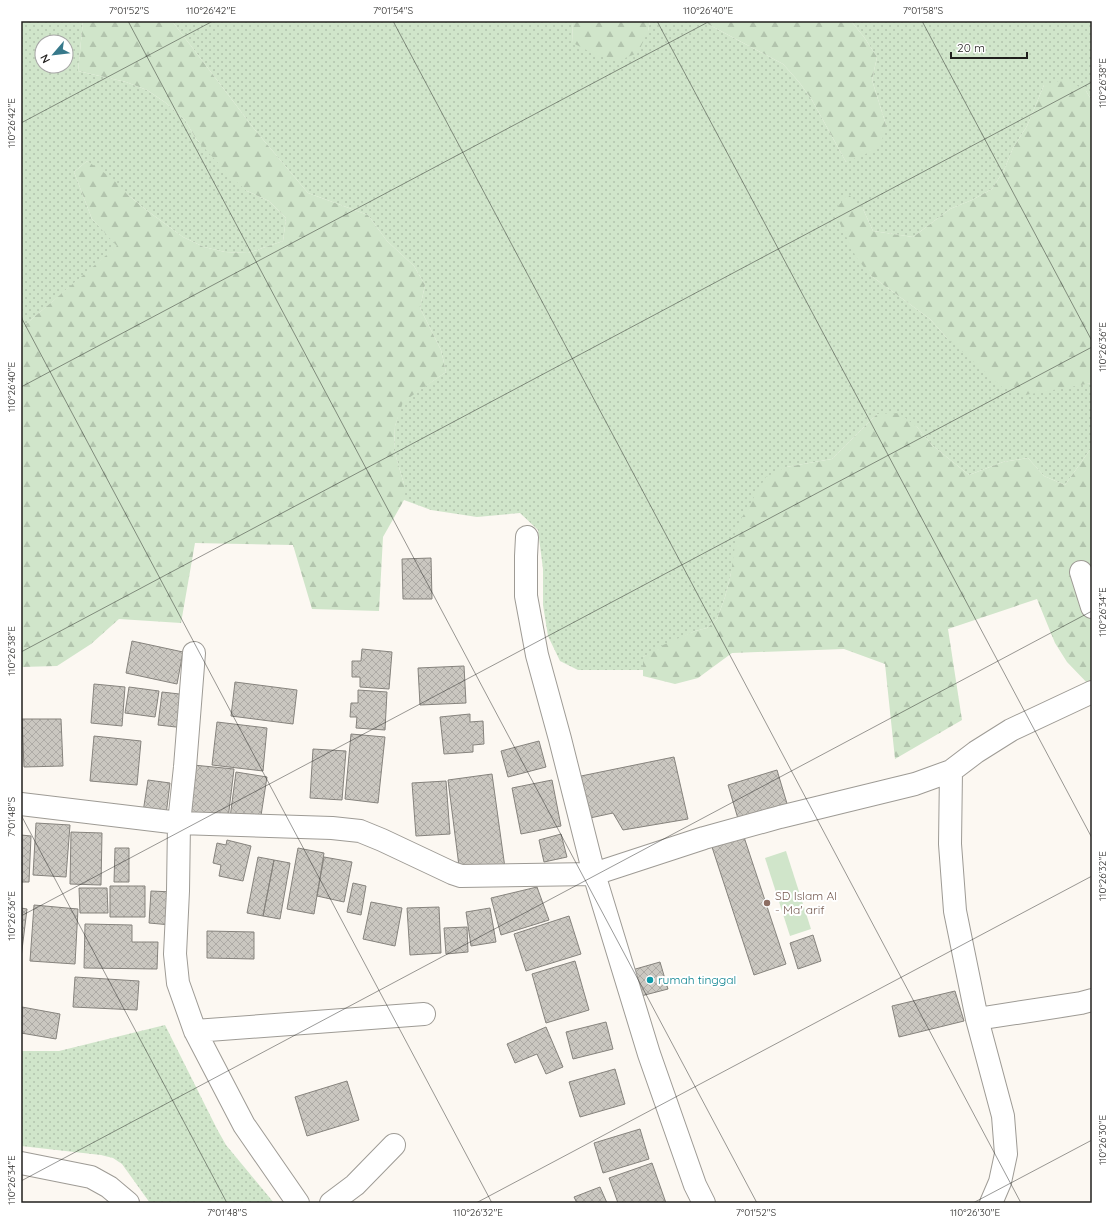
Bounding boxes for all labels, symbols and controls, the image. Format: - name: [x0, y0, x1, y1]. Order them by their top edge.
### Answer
- text: 7°01'52"S: [109, 4, 150, 17]
- text: 110°26'42"E: [186, 4, 236, 17]
- text: 7°01'54"S: [373, 4, 413, 17]
- text: 110°26'40"E: [683, 4, 733, 17]
- text: 7°01'58"S: [903, 4, 944, 17]
- north arrow: [34, 34, 74, 74]
- scale bar: [951, 34, 1027, 60]
- text: 20 m: [957, 40, 985, 55]
- text: N: [37, 52, 53, 66]
- text: 110°26'38"E: [1096, 58, 1109, 108]
- text: 110°26'42"E: [5, 98, 18, 148]
- text: 110°26'36"E: [1096, 322, 1109, 372]
- text: 110°26'40"E: [5, 362, 18, 412]
- text: 110°26'34"E: [1096, 587, 1109, 637]
- text: 110°26'38"E: [5, 626, 18, 676]
- text: 7°01'48"S: [5, 797, 18, 837]
- text: 110°26'32"E: [1096, 851, 1109, 901]
- place label: SD Islam Al - Ma' arif: [775, 888, 837, 917]
- text: 110°26'36"E: [5, 891, 18, 941]
- marker: SD Islam Al - Ma' arif: [762, 898, 772, 908]
- place label: rumah tinggal: [658, 972, 736, 987]
- marker: rumah tinggal: [645, 975, 655, 985]
- text: 110°26'30"E: [1096, 1115, 1109, 1165]
- text: 110°26'34"E: [5, 1155, 18, 1205]
- text: 7°01'48"S: [207, 1206, 247, 1219]
- text: 110°26'32"E: [453, 1206, 503, 1219]
- text: 7°01'52"S: [736, 1206, 777, 1219]
- text: 110°26'30"E: [950, 1206, 1000, 1219]

